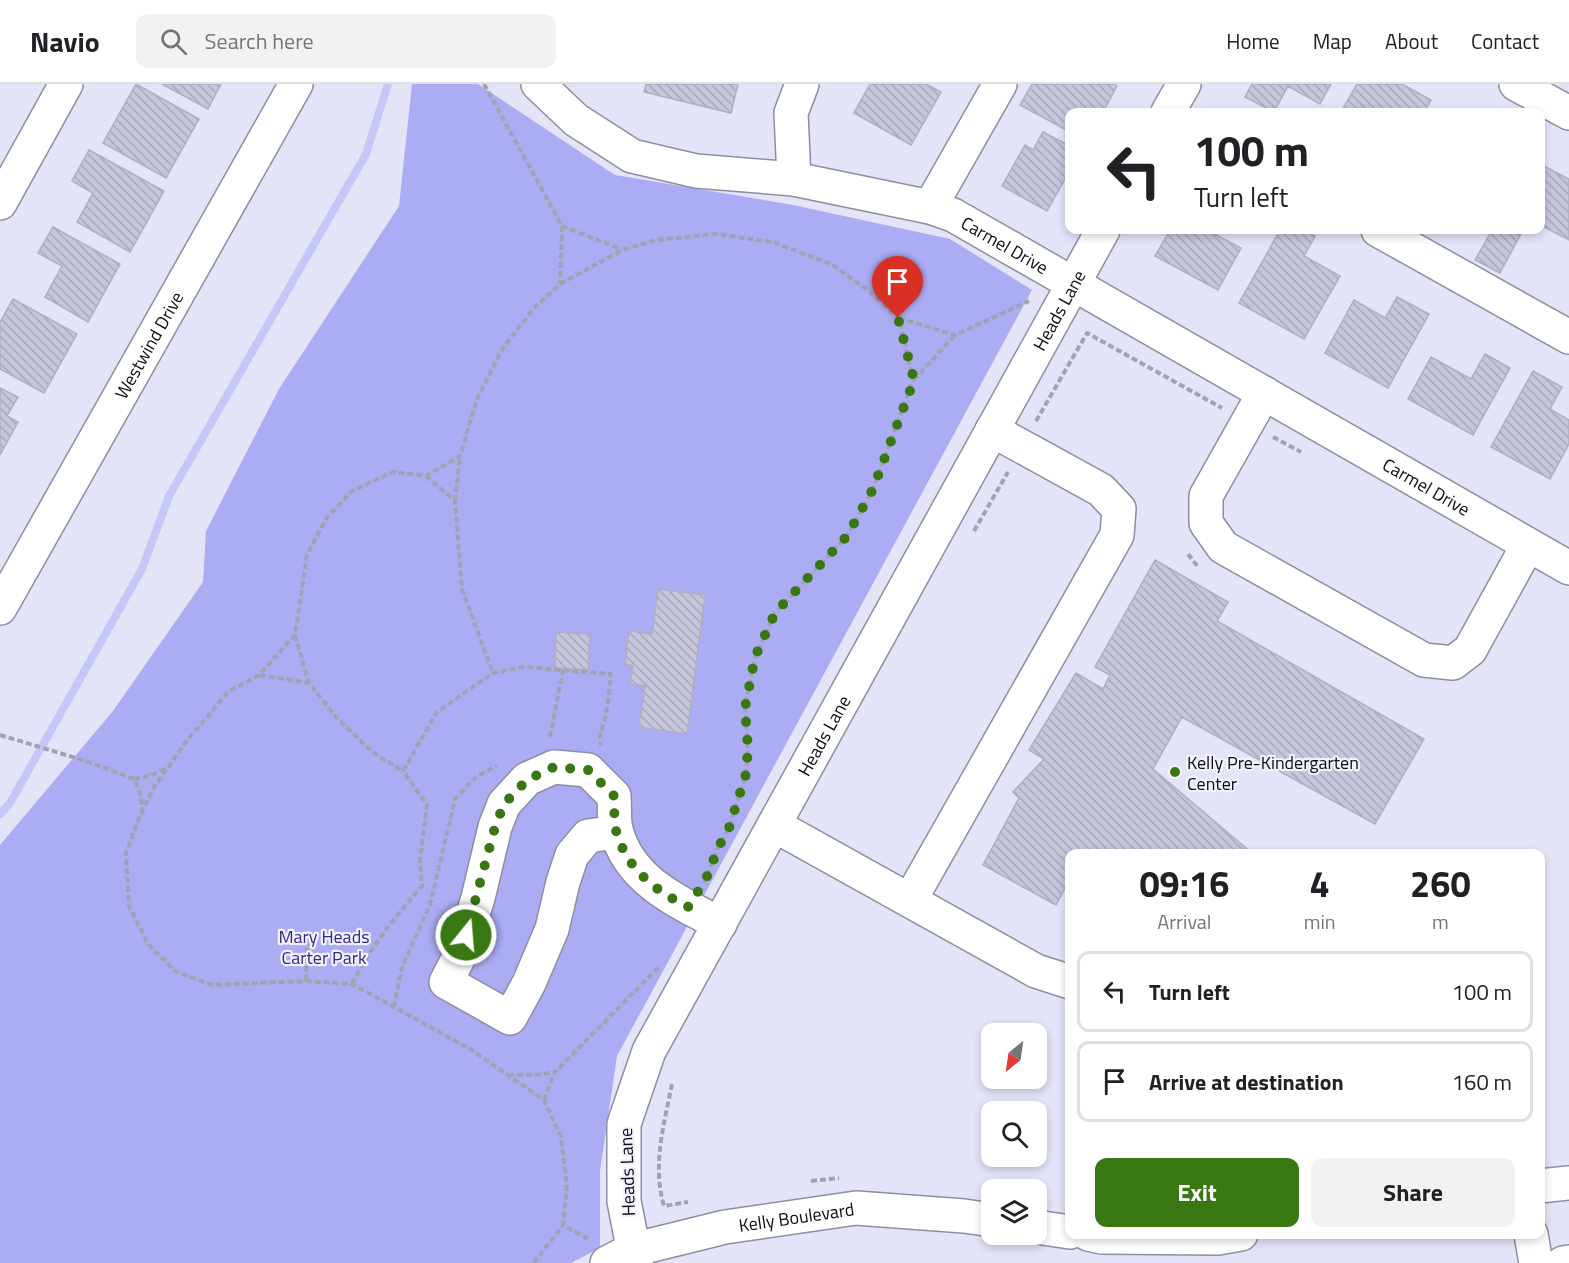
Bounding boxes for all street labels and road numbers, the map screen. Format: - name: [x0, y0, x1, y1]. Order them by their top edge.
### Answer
- street label: Carmel Drive: [956, 209, 1054, 281]
- street label: Heads Lane: [1026, 265, 1092, 355]
- street label: Westwind Drive: [107, 286, 190, 404]
- street label: Carmel Drive: [1378, 451, 1475, 522]
- street label: Heads Lane: [790, 690, 857, 781]
- street label: Heads Lane: [612, 1127, 642, 1217]
- street label: Kelly Boulevard: [737, 1195, 856, 1238]

